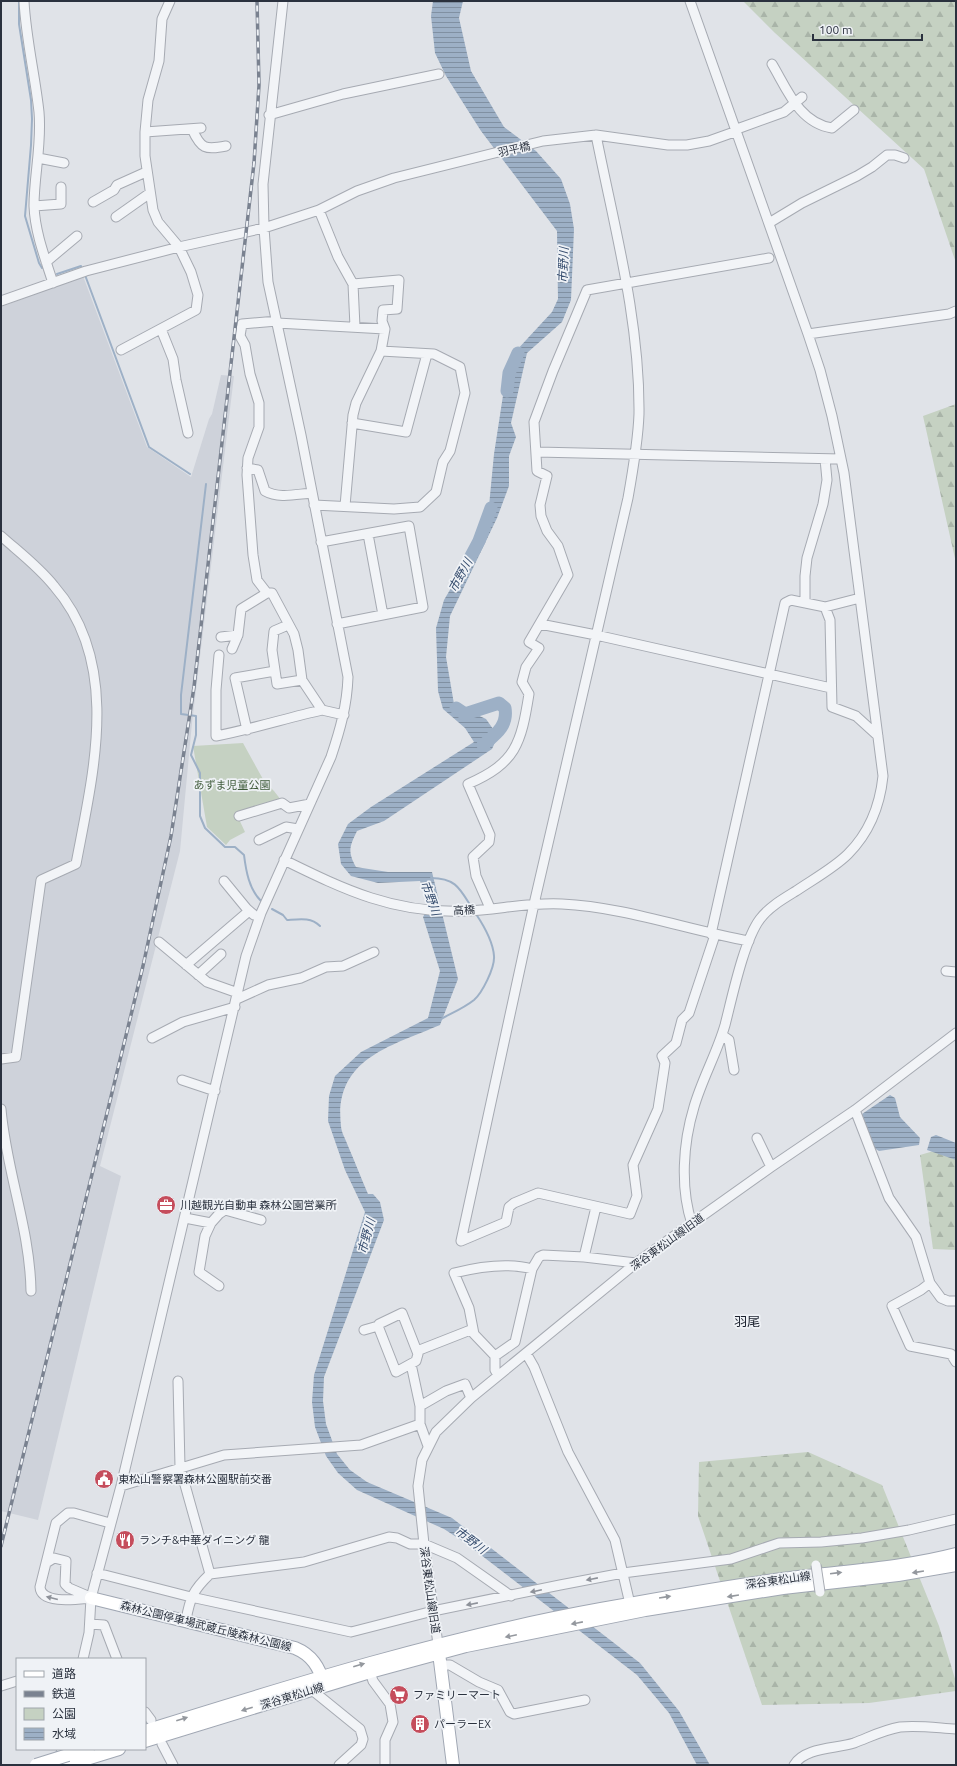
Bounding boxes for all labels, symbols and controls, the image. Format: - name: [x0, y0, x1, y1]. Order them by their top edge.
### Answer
- scale bar: [813, 16, 922, 42]
- text: 100 m: [819, 23, 852, 36]
- street label: 羽平橋: [497, 139, 531, 159]
- water label: 市野川: [556, 245, 570, 283]
- water label: 市野川: [446, 554, 475, 594]
- park label: あずま児童公園: [194, 779, 271, 791]
- water label: 市野川: [419, 879, 444, 919]
- street label: 高橋: [453, 903, 475, 917]
- office icon: 川越観光自動車 森林公園営業所: [155, 1194, 177, 1216]
- place label: 川越観光自動車 森林公園営業所: [180, 1199, 338, 1211]
- street label: 深谷東松山線旧道: [628, 1211, 706, 1273]
- water label: 市野川: [355, 1215, 377, 1255]
- district label: 羽尾: [734, 1314, 760, 1328]
- public building icon: 東松山警察署森林公園駅前交番: [93, 1468, 115, 1490]
- place label: 東松山警察署森林公園駅前交番: [118, 1473, 272, 1485]
- water label: 市野川: [453, 1524, 491, 1557]
- restaurant icon: ランチ&中華ダイニング 龍: [114, 1529, 136, 1551]
- place label: ランチ&中華ダイニング 龍: [139, 1534, 270, 1546]
- street label: 深谷東松山線旧道: [418, 1546, 442, 1634]
- street label: 深谷東松山線: [744, 1569, 812, 1591]
- one-way arrow: [912, 1569, 924, 1575]
- one-way arrow: [830, 1570, 842, 1576]
- one-way arrow: [585, 1577, 598, 1583]
- one-way arrow: [529, 1588, 542, 1594]
- one-way arrow: [727, 1593, 739, 1599]
- one-way arrow: [46, 1594, 59, 1600]
- one-way arrow: [659, 1594, 671, 1600]
- street label: 森林公園停車場武蔵丘陵森林公園線: [119, 1599, 293, 1653]
- one-way arrow: [466, 1601, 479, 1607]
- one-way arrow: [571, 1621, 583, 1627]
- one-way arrow: [505, 1634, 517, 1640]
- legend: [16, 1658, 146, 1750]
- one-way arrow: [353, 1662, 365, 1668]
- text: 道路: [52, 1667, 76, 1680]
- street label: 深谷東松山線: [259, 1681, 325, 1711]
- supermarket icon: ファミリーマート: [388, 1684, 410, 1706]
- text: 鉄道: [52, 1687, 76, 1700]
- place label: ファミリーマート: [413, 1689, 501, 1701]
- text: 公園: [52, 1707, 76, 1720]
- one-way arrow: [241, 1707, 253, 1713]
- building icon: パーラーEX: [409, 1713, 431, 1735]
- one-way arrow: [177, 1716, 189, 1722]
- place label: パーラーEX: [434, 1718, 491, 1730]
- text: 水域: [52, 1727, 76, 1740]

